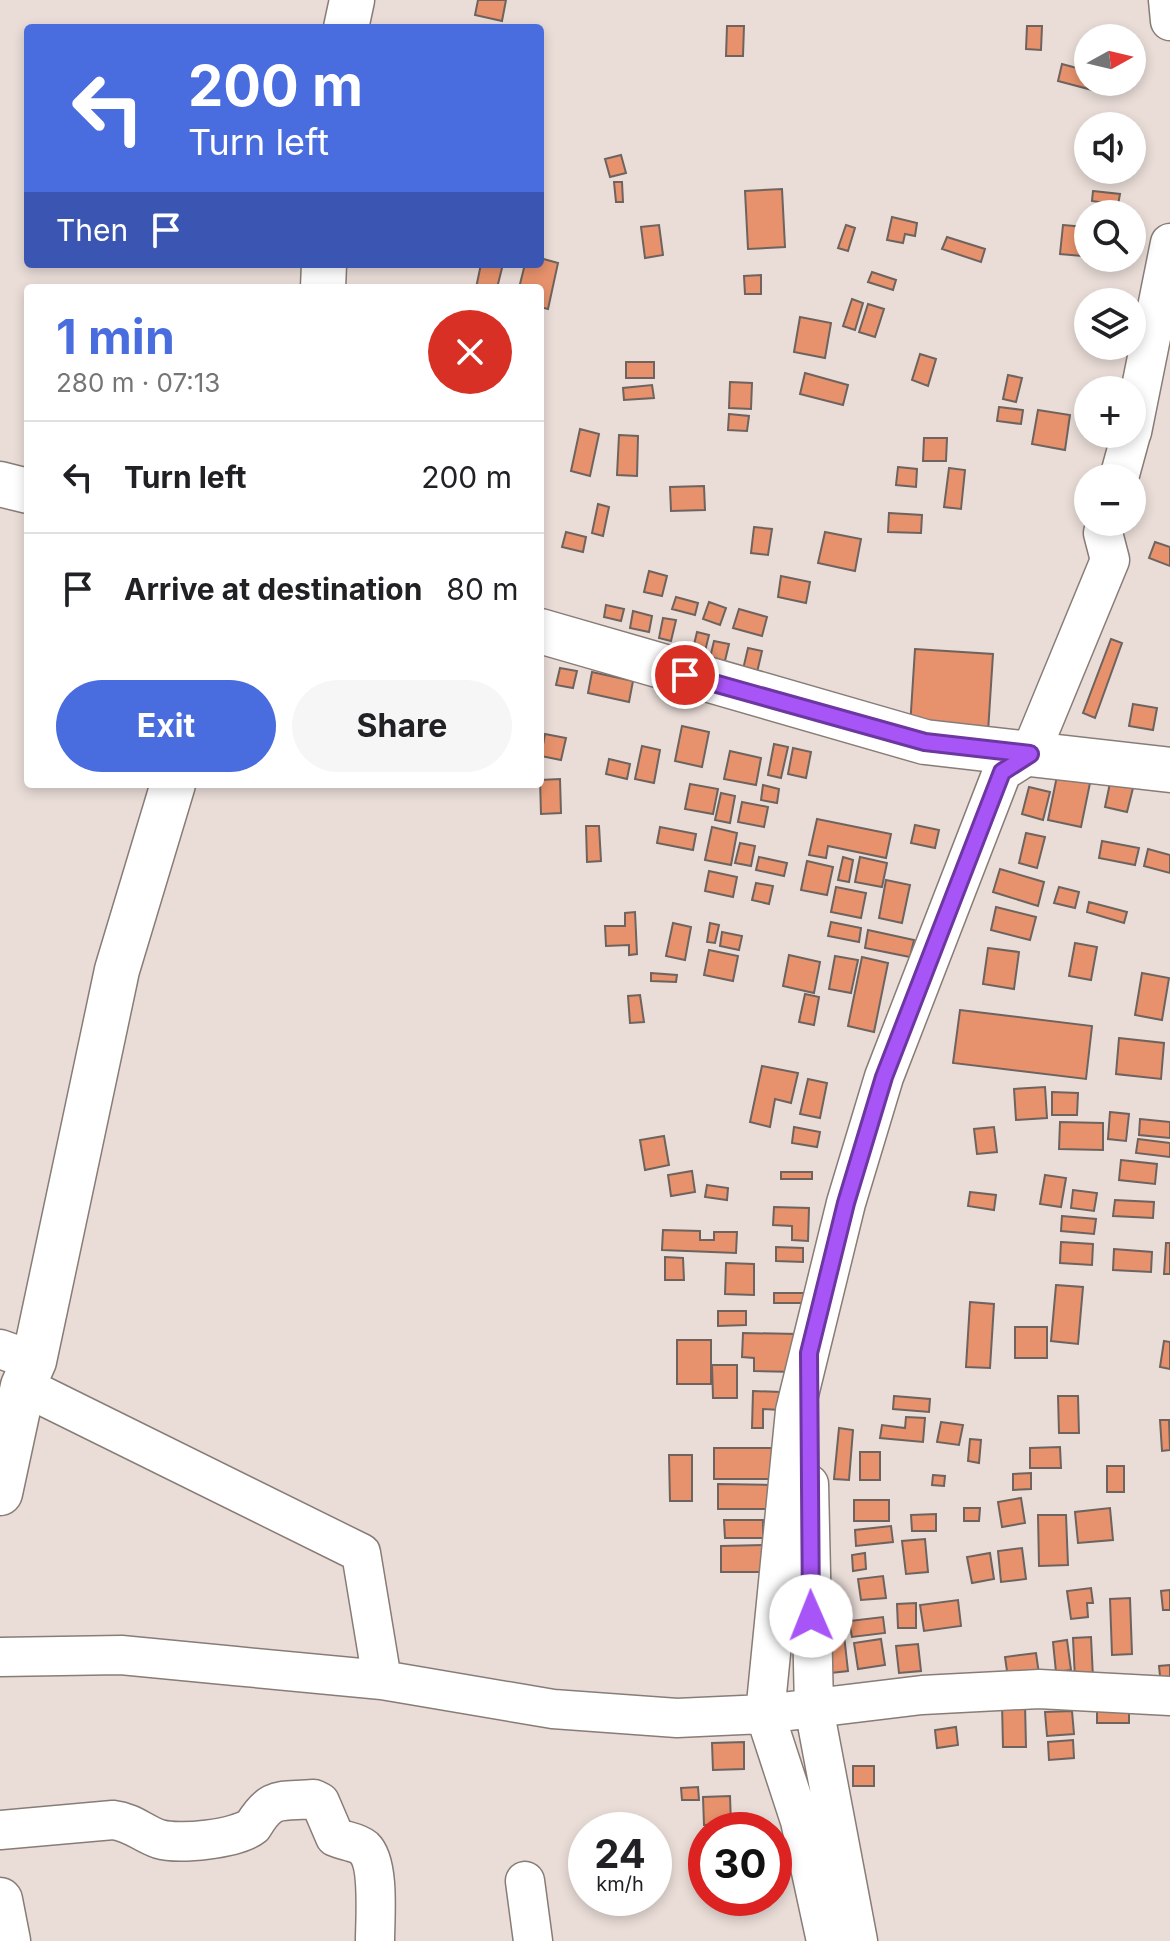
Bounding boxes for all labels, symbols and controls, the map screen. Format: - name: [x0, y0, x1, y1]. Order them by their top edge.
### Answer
- north arrow: [1074, 24, 1146, 96]
- map controls: [1074, 24, 1146, 536]
- text: 200 m: [188, 52, 363, 120]
- icon: left: [56, 56, 160, 160]
- button: sound: [1074, 112, 1146, 184]
- text: Turn left: [188, 120, 329, 164]
- button: search: [1074, 200, 1146, 272]
- icon: arrive: [144, 208, 188, 252]
- text: Then: [56, 212, 128, 248]
- button: layers: [1074, 288, 1146, 360]
- text: 1 min: [56, 307, 175, 366]
- button: close: [428, 310, 512, 394]
- text: 280 m · 07:13: [56, 367, 220, 398]
- button: +: [1074, 376, 1146, 448]
- icon: left: [56, 455, 100, 499]
- text: Turn left: [124, 459, 246, 495]
- text: 200 m: [421, 459, 512, 495]
- button: −: [1074, 464, 1146, 536]
- icon: arrive: [56, 567, 100, 611]
- text: Arrive at destination: [124, 571, 422, 607]
- text: 80 m: [446, 571, 519, 607]
- pin: [651, 641, 719, 709]
- icon: arrive: [663, 653, 707, 697]
- button: Exit: [56, 680, 276, 772]
- button: Share: [292, 680, 512, 772]
- position arrow: [769, 1574, 853, 1658]
- speed limit sign: 30: [688, 1812, 792, 1916]
- text: 24: [594, 1829, 646, 1878]
- text: km/h: [596, 1872, 644, 1896]

